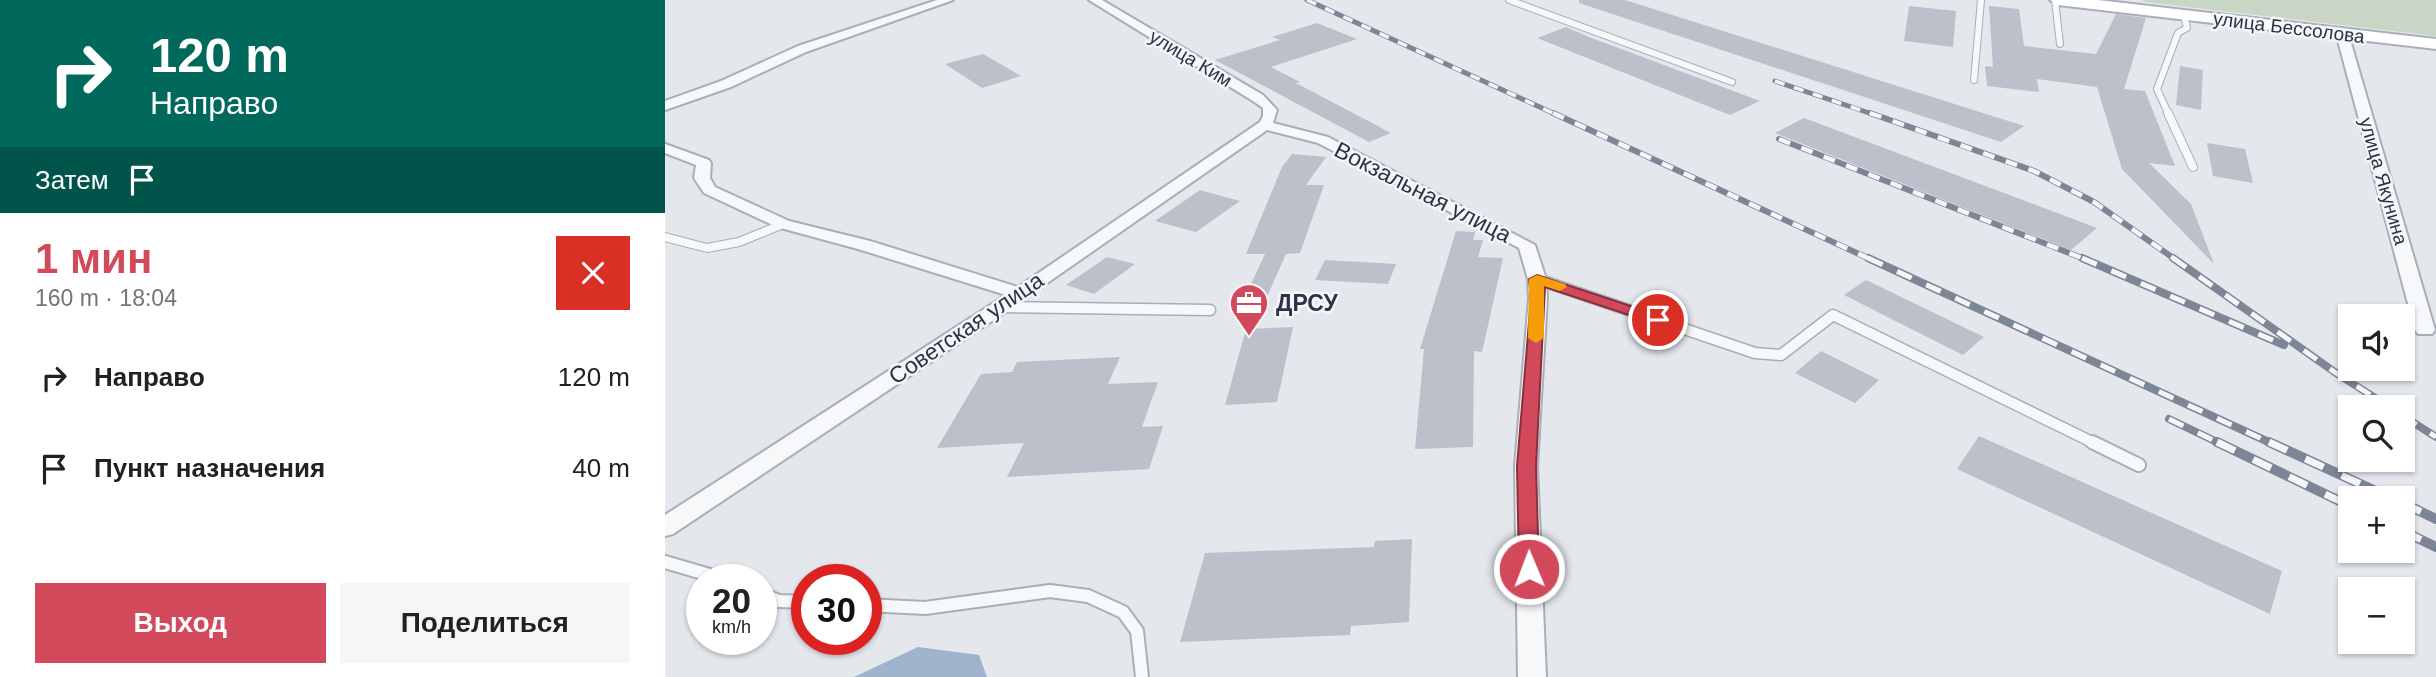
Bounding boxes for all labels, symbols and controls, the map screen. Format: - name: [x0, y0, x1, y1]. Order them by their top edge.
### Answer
- street label: улица Бессолова: [2212, 8, 2366, 47]
- street label: улица Ким: [1146, 26, 1236, 91]
- icon: right: [35, 28, 126, 119]
- text: 120 m: [150, 28, 289, 82]
- text: Направо: [150, 85, 278, 121]
- street label: улица Якунина: [2355, 115, 2412, 248]
- street label: Вокзальная улица: [1330, 136, 1516, 248]
- icon: arrive: [123, 161, 161, 199]
- text: Затем: [35, 165, 109, 195]
- text: 1 мин: [35, 235, 152, 282]
- button: close: [556, 236, 630, 310]
- street label: Советская улица: [884, 267, 1048, 389]
- office icon: ДРСУ: [1228, 282, 1270, 337]
- text: 160 m · 18:04: [35, 285, 177, 311]
- place label: ДРСУ: [1276, 290, 1338, 316]
- pin: [1628, 290, 1688, 350]
- icon: arrive: [1639, 301, 1677, 339]
- map controls: [2338, 304, 2415, 654]
- button: sound: [2338, 304, 2415, 381]
- icon: right: [35, 359, 73, 397]
- text: Направо: [94, 362, 205, 392]
- text: 120 m: [558, 362, 630, 392]
- button: search: [2338, 395, 2415, 472]
- icon: arrive: [35, 450, 73, 488]
- text: Пункт назначения: [94, 453, 325, 483]
- text: 40 m: [572, 453, 630, 483]
- button: +: [2338, 486, 2415, 563]
- position arrow: [1492, 532, 1566, 606]
- speed limit sign: 30: [791, 564, 882, 655]
- button: −: [2338, 577, 2415, 654]
- text: 20: [712, 581, 751, 620]
- button: Выход: [35, 583, 326, 663]
- button: Поделиться: [340, 583, 630, 663]
- text: km/h: [712, 617, 751, 637]

